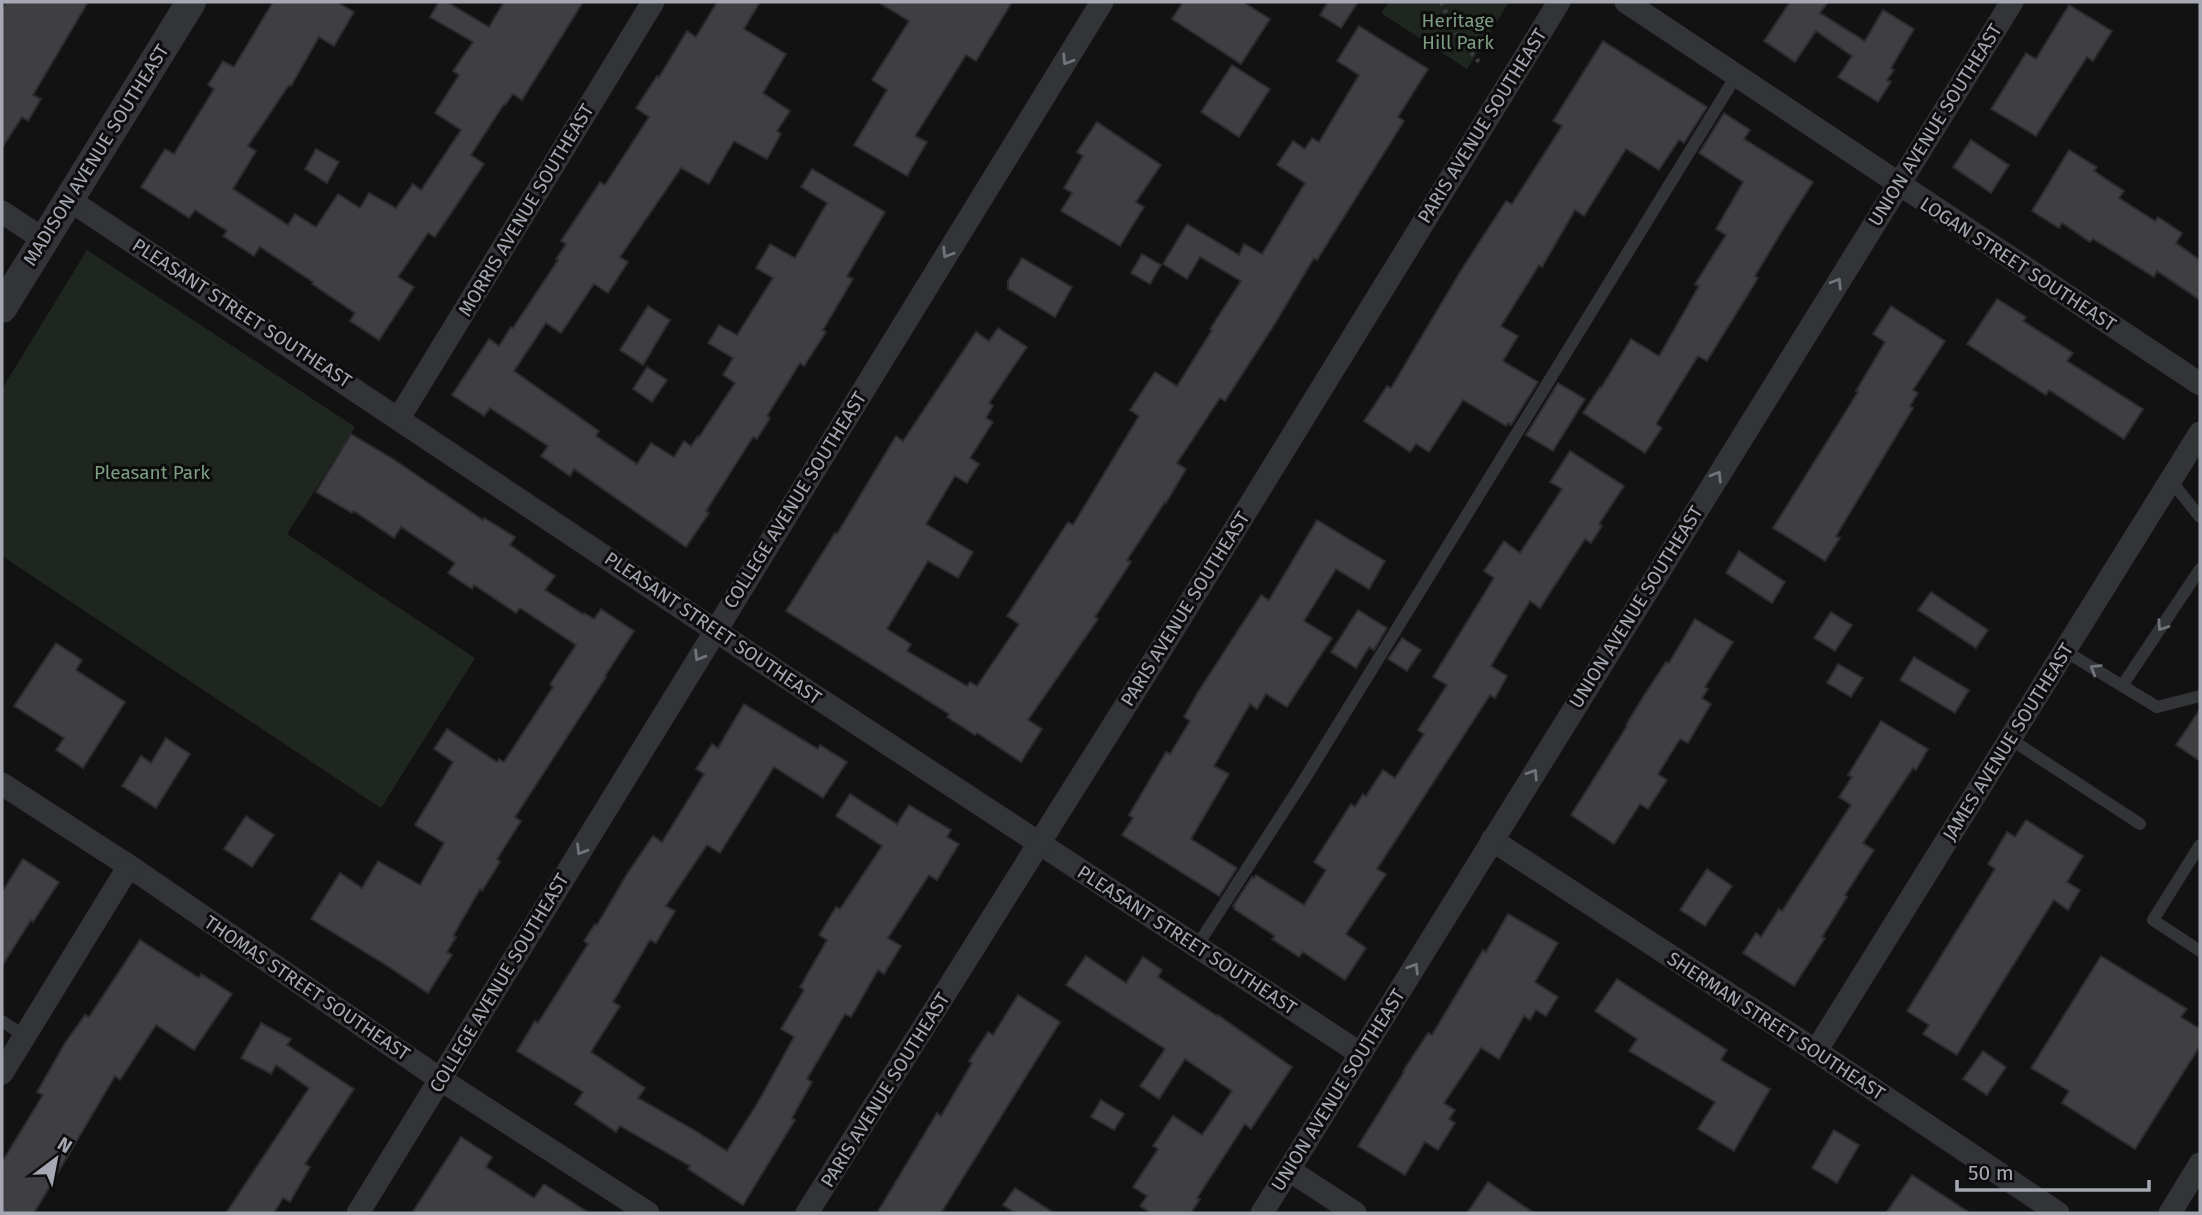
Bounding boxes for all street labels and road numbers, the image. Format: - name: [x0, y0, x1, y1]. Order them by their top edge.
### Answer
- street label: UNION AVENUE SOUTHEAST: [1863, 20, 2007, 230]
- street label: PARIS AVENUE SOUTHEAST: [1413, 24, 1551, 228]
- street label: MADISON AVENUE SOUTHEAST: [18, 40, 174, 270]
- street label: MORRIS AVENUE SOUTHEAST: [453, 100, 599, 320]
- street label: LOGAN STREET SOUTHEAST: [1916, 192, 2120, 336]
- street label: PLEASANT STREET SOUTHEAST: [128, 233, 356, 393]
- street label: COLLEGE AVENUE SOUTHEAST: [719, 387, 871, 613]
- street label: UNION AVENUE SOUTHEAST: [1564, 502, 1708, 712]
- street label: PARIS AVENUE SOUTHEAST: [1116, 507, 1254, 711]
- street label: PLEASANT STREET SOUTHEAST: [600, 547, 826, 709]
- street label: JAMES AVENUE SOUTHEAST: [1938, 639, 2078, 845]
- street label: PLEASANT STREET SOUTHEAST: [1073, 860, 1301, 1020]
- street label: COLLEGE AVENUE SOUTHEAST: [424, 869, 574, 1097]
- street label: THOMAS STREET SOUTHEAST: [200, 911, 414, 1066]
- street label: SHERMAN STREET SOUTHEAST: [1663, 947, 1889, 1105]
- street label: UNION AVENUE SOUTHEAST: [1266, 985, 1410, 1195]
- street label: PARIS AVENUE SOUTHEAST: [816, 988, 954, 1192]

